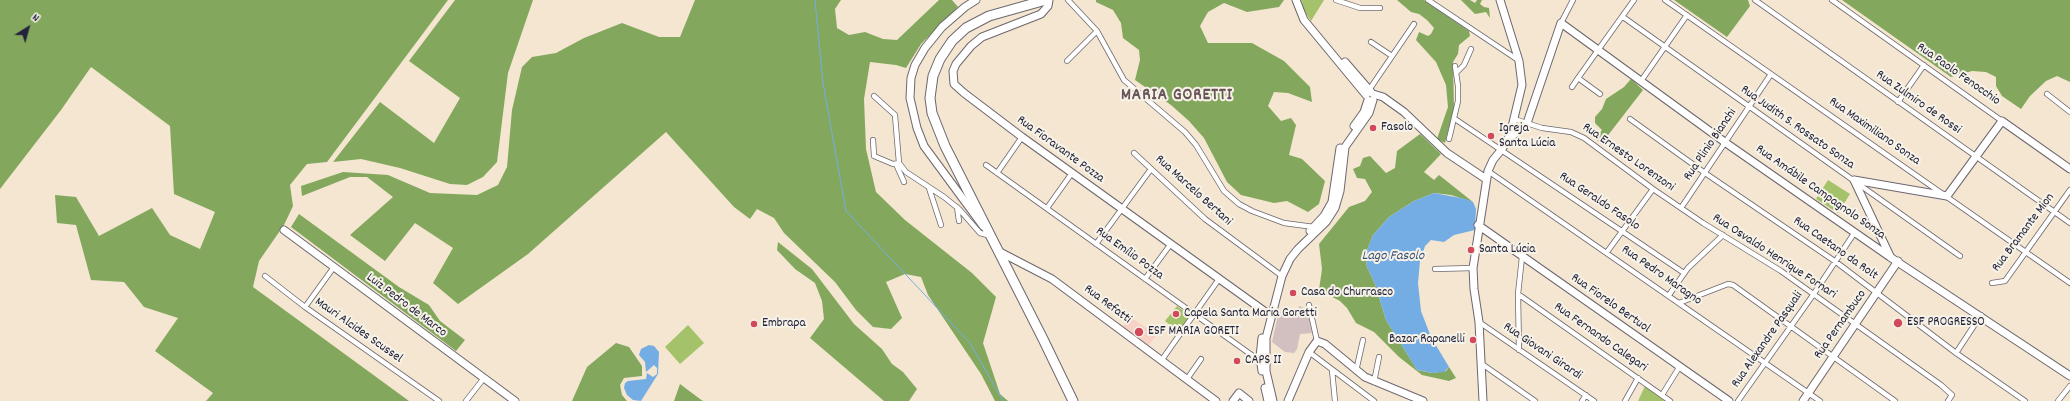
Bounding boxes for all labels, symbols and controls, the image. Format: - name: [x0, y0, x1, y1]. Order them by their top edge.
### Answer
- north arrow: [8, 8, 48, 48]
- text: N: [28, 10, 42, 26]
- street label: Rua Paolo Fenocchio: [1913, 40, 2003, 110]
- street label: Rua Zulmiro de Rossi: [1872, 68, 1964, 138]
- street label: Rua Judith S. Rossato Sonza: [1737, 83, 1857, 173]
- district label: MARIA GORETTI: [1121, 87, 1233, 107]
- street label: Rua Maximiliano Sonza: [1825, 95, 1923, 169]
- street label: Rua Plinio Bianchi: [1681, 106, 1741, 184]
- street label: Rua Fioravante Pozza: [1013, 113, 1107, 187]
- place label: Fasolo: [1381, 120, 1413, 136]
- street label: Rua Ernesto Lorenzoni: [1579, 120, 1677, 196]
- place label: Igreja Santa Lúcia: [1499, 121, 1555, 152]
- marker: Fasolo: [1368, 123, 1378, 133]
- marker: Igreja Santa Lúcia: [1486, 131, 1496, 141]
- street label: Rua Amábile Campagnolo Sonza: [1752, 142, 1888, 244]
- street label: Rua Marcelo Bertani: [1151, 152, 1235, 230]
- street label: Rua Geraldo Fasolo: [1556, 169, 1642, 235]
- street label: Rua Bramante Mion: [1989, 191, 2059, 275]
- street label: Rua Osvaldo Henrique Fornari: [1709, 211, 1839, 303]
- street label: Rua Caetano da Rolt: [1790, 214, 1880, 284]
- street label: Rua Emílio Pozza: [1092, 224, 1166, 284]
- place label: Santa Lúcia: [1479, 242, 1535, 258]
- street label: Rua Pedro Maragno: [1618, 243, 1704, 309]
- marker: Santa Lúcia: [1466, 245, 1476, 255]
- water label: Lago Fasolo: [1362, 249, 1424, 265]
- street label: Luiz Pedro de Marco: [363, 271, 449, 341]
- street label: Rua Fiorelo Bertuol: [1567, 271, 1653, 337]
- street label: Rua Refatti: [1080, 282, 1134, 328]
- place label: Casa do Churrasco: [1301, 285, 1393, 301]
- street label: Rua Pernambuco: [1811, 287, 1871, 363]
- marker: Casa do Churrasco: [1288, 288, 1298, 298]
- street label: Rua Alexandre Pasquali: [1729, 289, 1807, 391]
- street label: Mauri Alcides Scussel: [311, 295, 405, 367]
- street label: Rua Fernando Calegari: [1550, 300, 1650, 376]
- place label: Capela Santa Maria Goretti: [1184, 306, 1317, 322]
- marker: Capela Santa Maria Goretti: [1171, 309, 1181, 319]
- place label: ESF PROGRESSO: [1907, 315, 1985, 331]
- place label: Embrapa: [762, 316, 805, 332]
- marker: ESF PROGRESSO: [1892, 317, 1904, 329]
- marker: Embrapa: [749, 319, 759, 329]
- street label: Rua Giovani Girardi: [1500, 320, 1584, 384]
- place label: ESF MARIA GORETI: [1148, 324, 1239, 340]
- marker: ESF MARIA GORETI: [1133, 326, 1145, 338]
- place label: Bazar Rapanelli: [1389, 332, 1465, 348]
- marker: Bazar Rapanelli: [1468, 335, 1478, 345]
- place label: CAPS II: [1245, 353, 1281, 369]
- marker: CAPS II: [1232, 356, 1242, 366]

